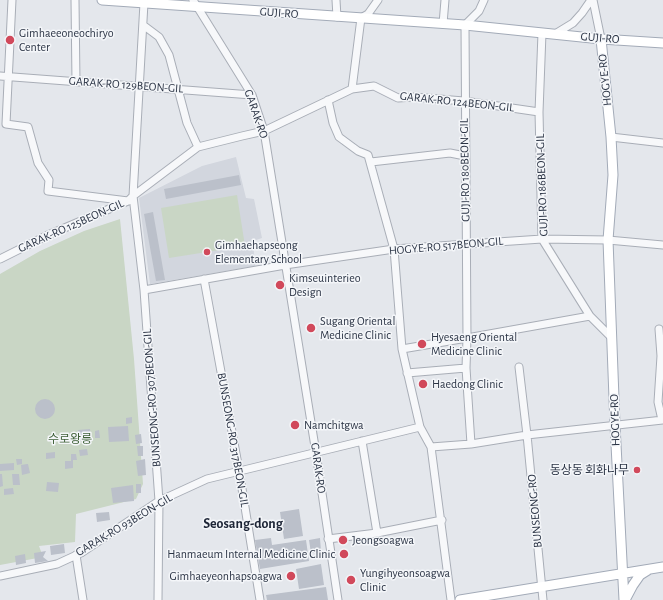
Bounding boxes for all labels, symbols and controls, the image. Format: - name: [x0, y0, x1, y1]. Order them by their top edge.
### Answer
- street label: GUJI-RO: [259, 4, 299, 22]
- place label: Gimhaeeoneochiryo Center: [19, 26, 114, 54]
- street label: GUJI-RO: [580, 29, 620, 47]
- marker: Gimhaeeoneochiryo Center: [4, 34, 16, 46]
- street label: HOGYE-RO: [595, 53, 615, 107]
- street label: GARAK-RO 129BEON-GIL: [68, 74, 184, 96]
- street label: GARAK-RO: [241, 88, 271, 140]
- street label: GARAK-RO 124BEON-GIL: [399, 89, 515, 115]
- street label: GUJI-RO 180BEON-GIL: [457, 118, 473, 222]
- street label: GUJI-RO 186BEON-GIL: [533, 133, 551, 237]
- street label: GARAK-RO 125BEON-GIL: [16, 196, 126, 256]
- street label: HOGYE-RO 517BEON-GIL: [388, 234, 504, 258]
- place label: Gimhaehapseong Elementary School: [215, 238, 302, 266]
- marker: Gimhaehapseong Elementary School: [202, 247, 212, 257]
- place label: Kimseuinterieo Design: [289, 271, 361, 299]
- marker: Kimseuinterieo Design: [274, 279, 286, 291]
- place label: Sugang Oriental Medicine Clinic: [320, 314, 395, 342]
- marker: Sugang Oriental Medicine Clinic: [305, 322, 317, 334]
- street label: BUNSEONG-RO 307BEON-GIL: [140, 328, 164, 468]
- place label: Hyesaeng Oriental Medicine Clinic: [431, 330, 517, 358]
- marker: Hyesaeng Oriental Medicine Clinic: [416, 338, 428, 350]
- street label: BUNSEONG-RO 317BEON-GIL: [214, 372, 252, 508]
- place label: Haedong Clinic: [432, 377, 503, 391]
- marker: Haedong Clinic: [417, 378, 429, 390]
- street label: HOGYE-RO: [607, 394, 623, 446]
- place label: Namchitgwa: [304, 418, 364, 432]
- marker: Namchitgwa: [289, 419, 301, 431]
- park label: 수로왕릉: [48, 432, 92, 446]
- street label: GARAK-RO: [307, 442, 329, 494]
- place label: 동상동 회화나무: [550, 463, 629, 477]
- marker: 동상동 회화나무: [632, 465, 642, 475]
- street label: BUNSEONG-RO: [525, 474, 545, 548]
- street label: GARAK-RO 93BEON-GIL: [73, 490, 175, 560]
- district label: Seosang-dong: [203, 516, 283, 532]
- place label: Jeongsoagwa: [352, 533, 414, 547]
- marker: Jeongsoagwa: [337, 534, 349, 546]
- place label: Hanmaeum Internal Medicine Clinic: [167, 547, 335, 561]
- marker: Hanmaeum Internal Medicine Clinic: [338, 548, 350, 560]
- place label: Yungihyeonsoagwa Clinic: [360, 566, 450, 594]
- place label: Gimhaeyeonhapsoagwa: [169, 569, 282, 583]
- marker: Gimhaeyeonhapsoagwa: [285, 570, 297, 582]
- marker: Yungihyeonsoagwa Clinic: [345, 574, 357, 586]

